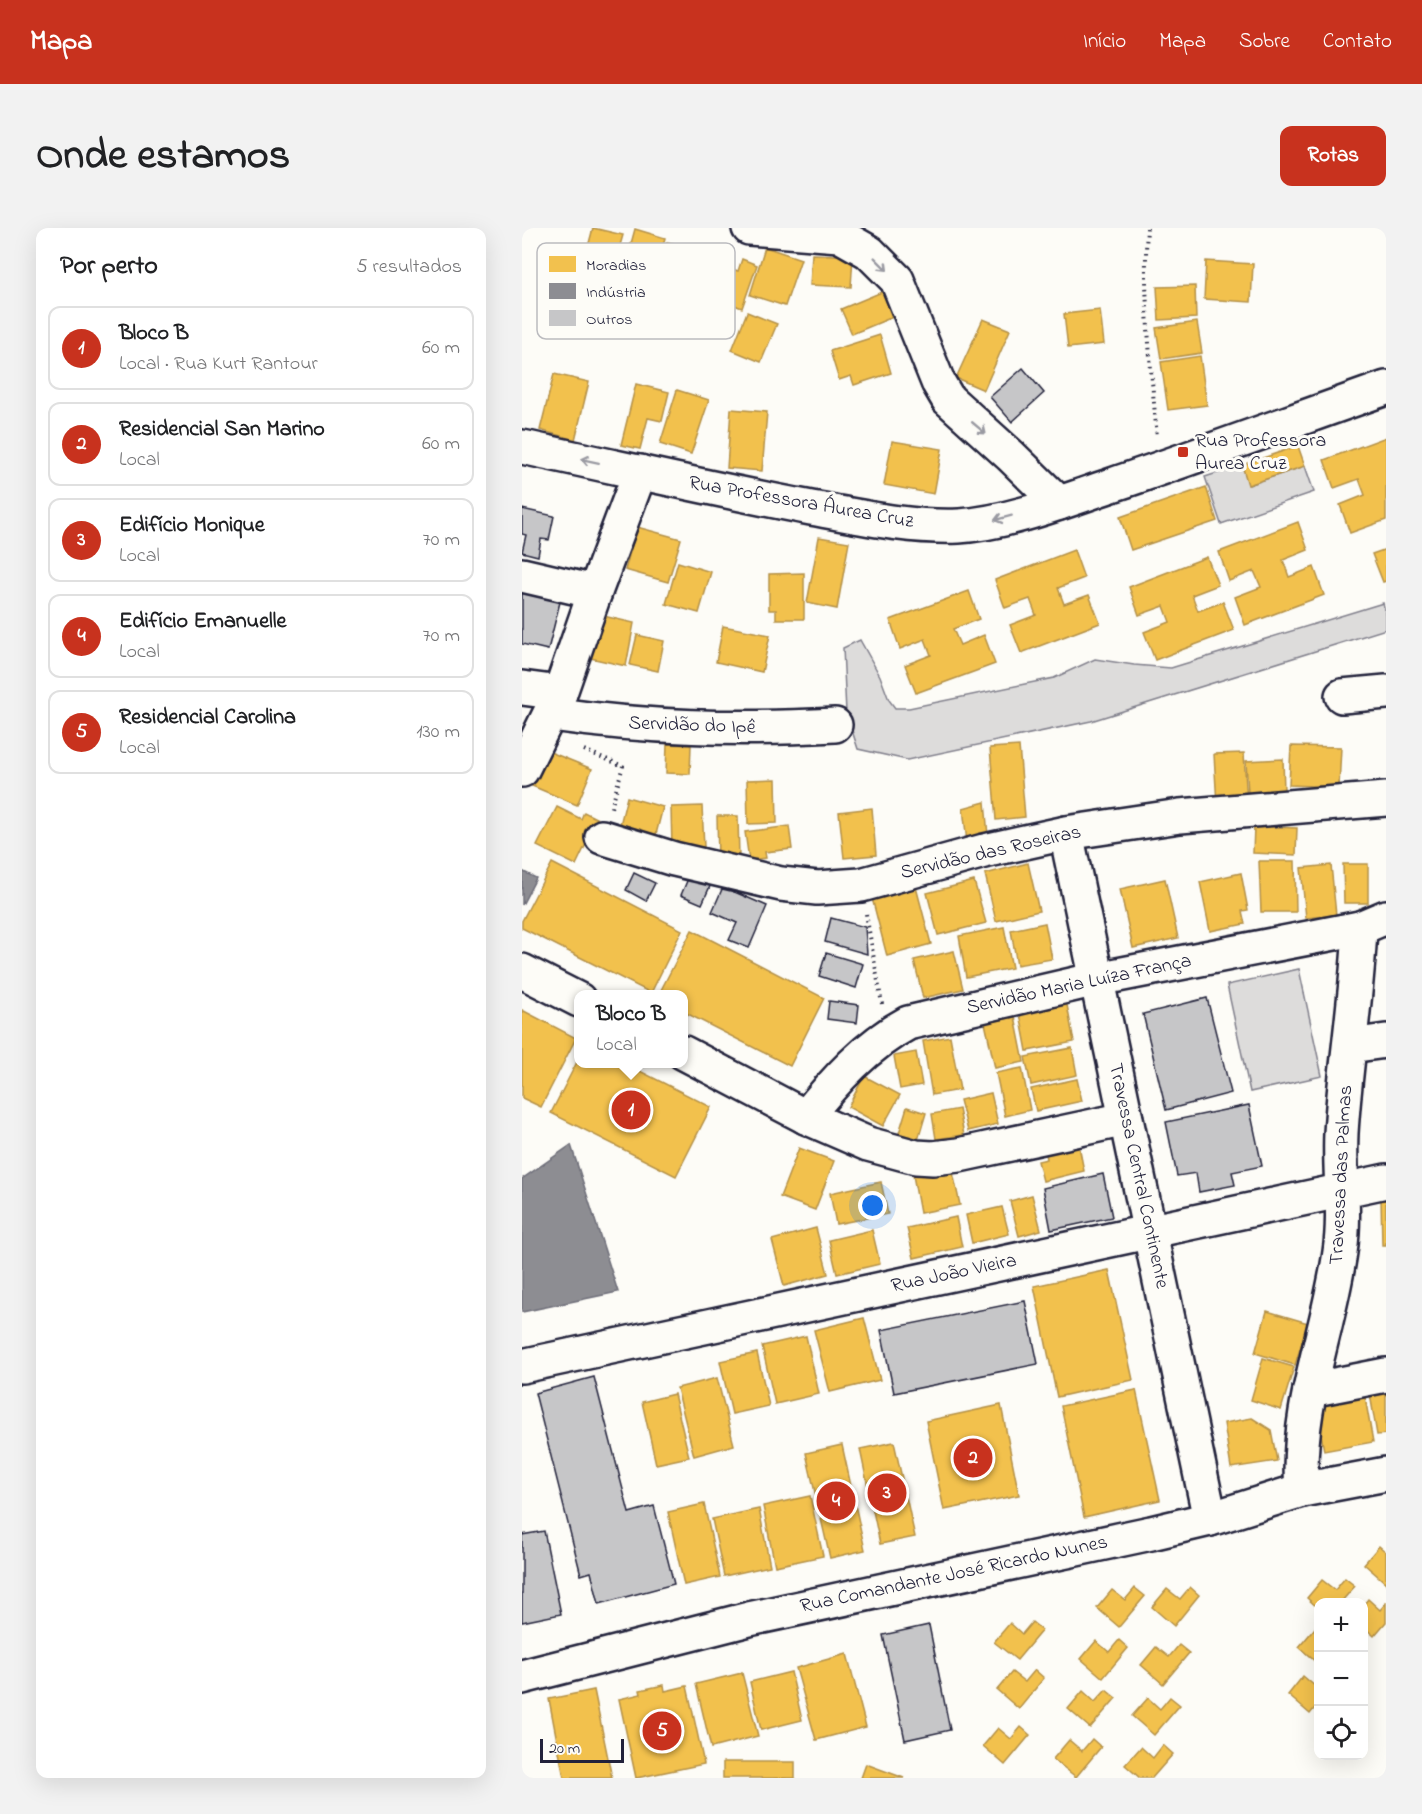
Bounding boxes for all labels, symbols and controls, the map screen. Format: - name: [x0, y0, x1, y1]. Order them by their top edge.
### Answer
- text: Mapa: [30, 22, 92, 63]
- text: Início: [1083, 27, 1126, 57]
- text: Mapa: [1159, 27, 1206, 57]
- text: Sobre: [1239, 27, 1290, 57]
- text: Contato: [1323, 27, 1392, 57]
- text: Onde estamos: [36, 126, 290, 187]
- button: Rotas: [1280, 126, 1386, 186]
- legend: [537, 243, 735, 339]
- text: Por perto: [60, 248, 158, 286]
- text: 5 resultados: [356, 253, 462, 282]
- text: Moradias: [586, 254, 646, 278]
- one-way arrow: [874, 256, 889, 271]
- text: Indústria: [586, 281, 646, 305]
- text: Outros: [586, 308, 632, 332]
- text: Bloco B: [119, 318, 189, 350]
- text: 1: [78, 334, 85, 363]
- text: 60 m: [422, 334, 460, 363]
- text: Local · Rua Kurt Rantour: [119, 350, 318, 379]
- text: Residencial San Marino: [119, 414, 325, 446]
- one-way arrow: [971, 422, 987, 435]
- place label: Rua Professora Aurea Cruz: [1195, 427, 1326, 479]
- text: 2: [77, 430, 86, 459]
- text: 60 m: [422, 430, 460, 459]
- marker: Rua Professora Aurea Cruz: [1176, 445, 1190, 459]
- text: Local: [119, 446, 160, 475]
- one-way arrow: [581, 455, 600, 467]
- street label: Rua Professora Áurea Cruz: [686, 469, 916, 537]
- text: Edifício Monique: [119, 510, 265, 542]
- one-way arrow: [994, 513, 1013, 525]
- text: 3: [77, 526, 86, 555]
- text: 70 m: [423, 526, 460, 555]
- text: Local: [119, 542, 160, 571]
- text: Edifício Emanuelle: [119, 606, 286, 638]
- text: 4: [77, 622, 86, 651]
- text: 70 m: [423, 622, 460, 651]
- text: Local: [119, 638, 160, 667]
- text: Residencial Carolina: [119, 702, 296, 734]
- street label: Servidão do Ipê: [628, 709, 756, 743]
- text: 5: [76, 718, 87, 747]
- text: 130 m: [416, 718, 460, 747]
- text: Local: [119, 734, 160, 763]
- street label: Servidão das Roseiras: [898, 818, 1084, 888]
- street label: Servidão Maria Luíza França: [964, 947, 1194, 1023]
- popup: [574, 990, 688, 1068]
- text: Bloco B: [596, 999, 666, 1031]
- text: Local: [596, 1031, 637, 1060]
- street label: Travessa Central Continente: [1100, 1061, 1176, 1291]
- street label: Travessa das Palmas: [1323, 1084, 1361, 1266]
- pin: 1: [612, 1088, 650, 1132]
- your location: [858, 1191, 887, 1220]
- street label: Rua João Vieira: [889, 1247, 1019, 1301]
- pin: 2: [954, 1436, 992, 1480]
- pin: 3: [868, 1470, 907, 1516]
- pin: 4: [816, 1478, 856, 1524]
- street label: Rua Comandante José Ricardo Nunes: [798, 1528, 1110, 1622]
- map controls: [1314, 1598, 1368, 1760]
- button: +: [1314, 1598, 1368, 1652]
- button: −: [1314, 1652, 1368, 1706]
- button: locate: [1314, 1706, 1368, 1760]
- pin: 5: [642, 1708, 682, 1754]
- scale bar: [540, 1736, 624, 1764]
- text: 20 m: [549, 1737, 580, 1761]

